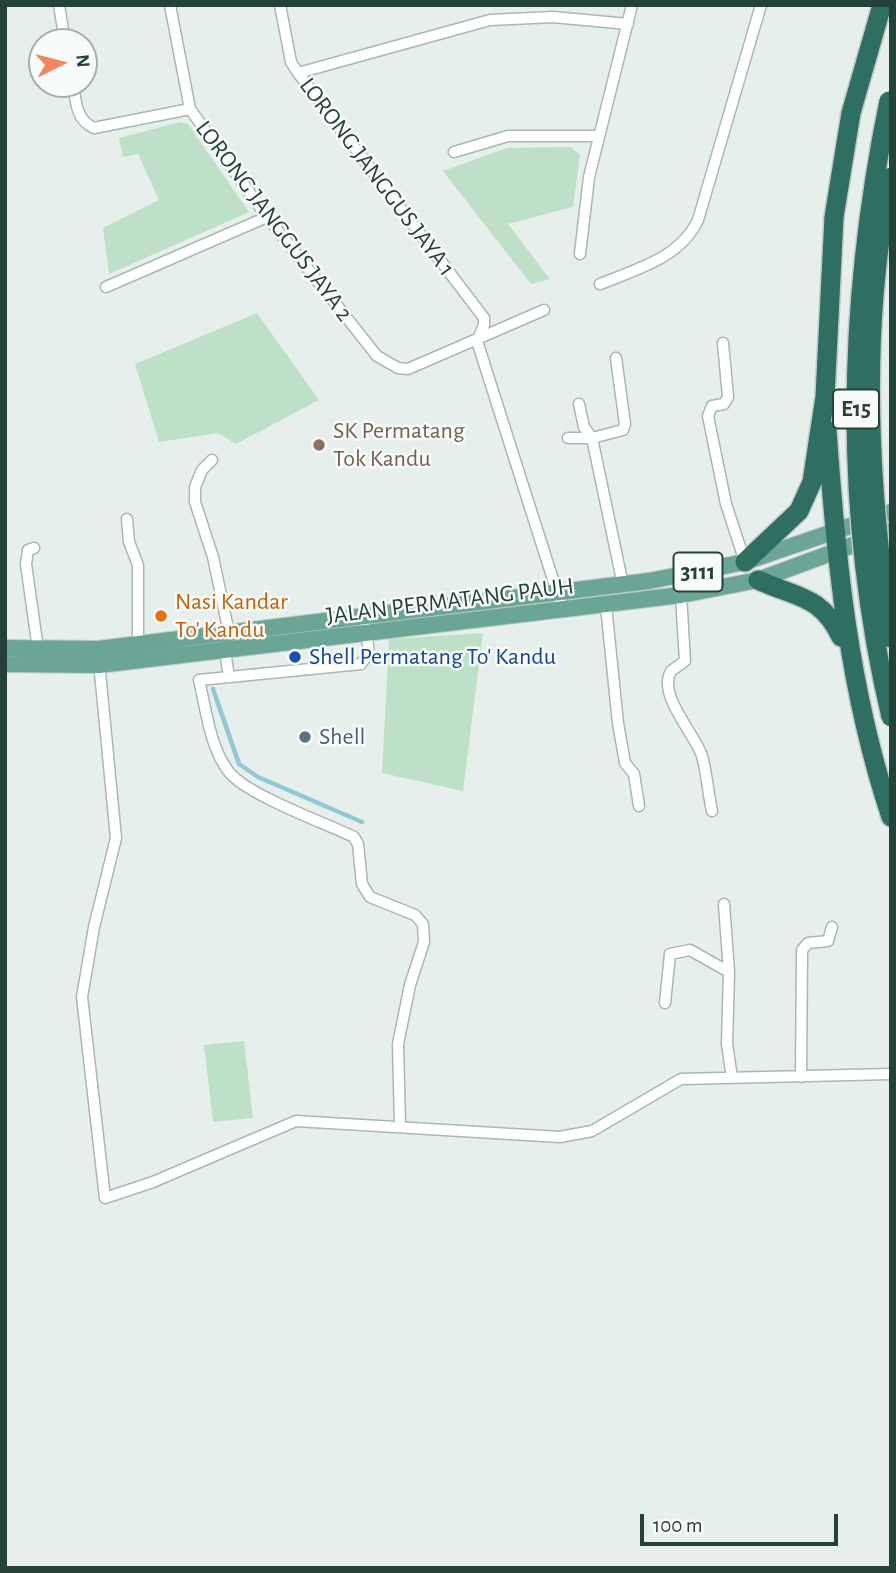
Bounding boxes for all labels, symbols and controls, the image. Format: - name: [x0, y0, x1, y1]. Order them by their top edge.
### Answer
- north arrow: [28, 28, 98, 98]
- text: N: [72, 53, 93, 69]
- street label: LORONG JANGGUS JAYA 1: [293, 72, 461, 282]
- street label: LORONG JANGGUS JAYA 2: [189, 115, 359, 327]
- road number: E15: [833, 390, 879, 428]
- place label: SK Permatang Tok Kandu: [333, 417, 465, 473]
- marker: SK Permatang Tok Kandu: [311, 437, 327, 453]
- road number: 3111: [674, 552, 722, 592]
- street label: JALAN PERMATANG PAUH: [325, 572, 575, 630]
- place label: Nasi Kandar To' Kandu: [175, 588, 288, 644]
- marker: Nasi Kandar To' Kandu: [153, 608, 169, 624]
- place label: Shell Permatang To' Kandu: [309, 643, 556, 671]
- marker: Shell Permatang To' Kandu: [287, 649, 303, 665]
- place label: Shell: [319, 723, 365, 751]
- marker: Shell: [297, 729, 313, 745]
- scale bar: [644, 1500, 842, 1544]
- text: 100 m: [653, 1515, 703, 1536]

